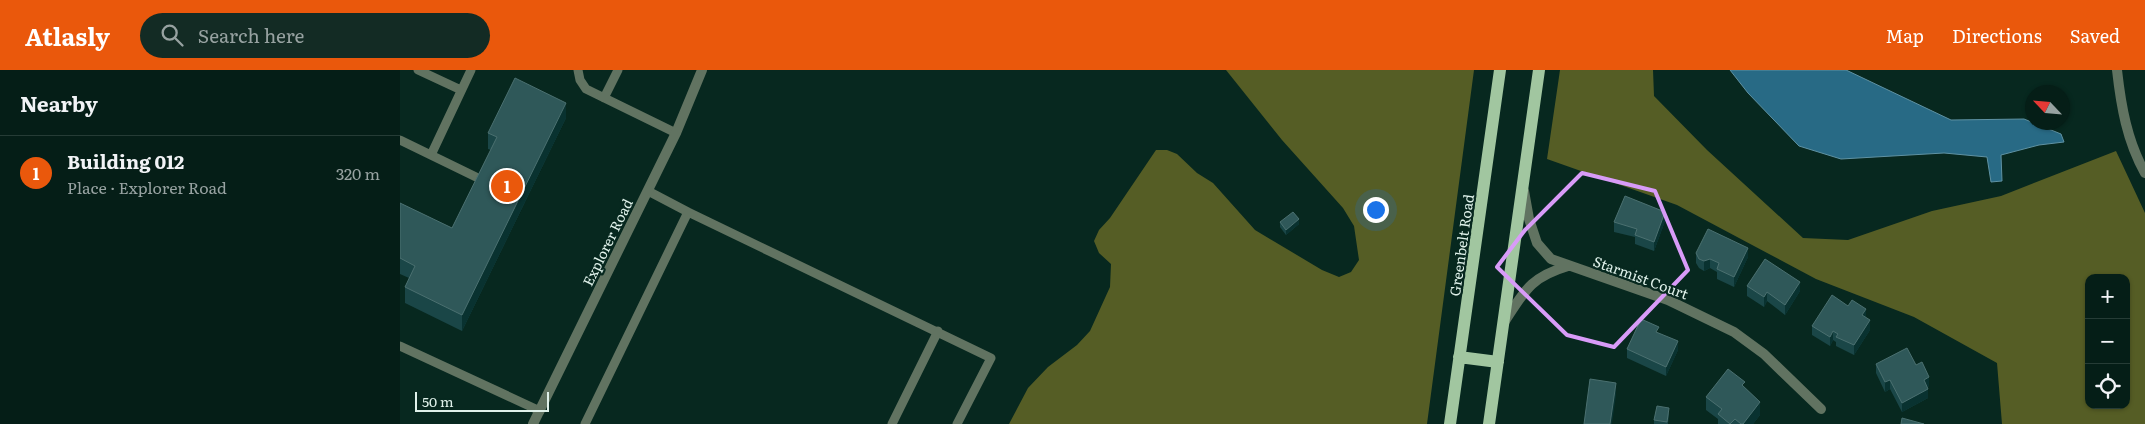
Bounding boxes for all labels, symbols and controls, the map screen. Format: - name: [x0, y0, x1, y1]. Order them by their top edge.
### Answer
- search box: [140, 13, 490, 58]
- text: Atlasly: [25, 18, 110, 53]
- icon: search: [158, 21, 186, 49]
- text: Search here: [198, 21, 304, 49]
- text: Map: [1886, 22, 1924, 49]
- text: Directions: [1952, 22, 2042, 49]
- text: Saved: [2070, 22, 2120, 49]
- north arrow: [2025, 85, 2070, 130]
- text: Nearby: [20, 87, 98, 118]
- text: Building 012: [67, 147, 184, 175]
- text: 1: [33, 161, 39, 185]
- text: 320 m: [336, 161, 380, 185]
- pin: 1: [491, 167, 523, 205]
- text: Place · Explorer Road: [67, 175, 227, 199]
- street label: Greenbelt Road: [1444, 192, 1478, 297]
- street label: Explorer Road: [577, 195, 637, 289]
- your location: [1363, 197, 1389, 223]
- street label: Starmist Court: [1591, 251, 1692, 304]
- map controls: [2085, 274, 2130, 409]
- button: +: [2085, 274, 2130, 319]
- button: −: [2085, 319, 2130, 364]
- button: locate: [2085, 364, 2130, 409]
- scale bar: [415, 389, 549, 412]
- text: 50 m: [422, 391, 454, 411]

